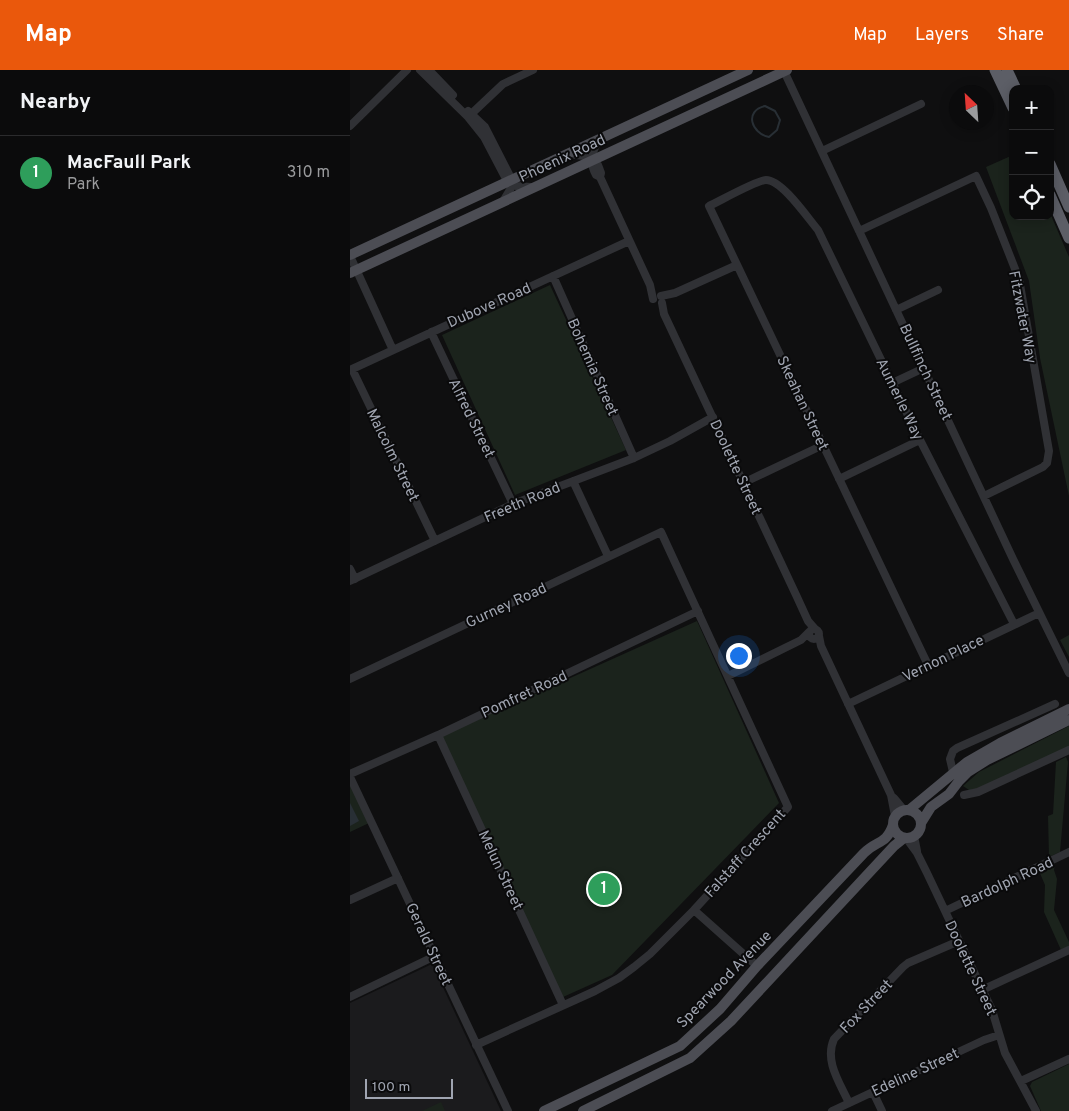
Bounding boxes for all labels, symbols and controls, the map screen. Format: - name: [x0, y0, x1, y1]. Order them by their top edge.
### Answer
- text: Map: [25, 20, 72, 50]
- text: Map: [853, 24, 887, 47]
- text: Layers: [915, 24, 969, 47]
- text: Share: [997, 24, 1044, 47]
- north arrow: [949, 85, 994, 130]
- map controls: [1009, 85, 1054, 220]
- button: +: [1009, 85, 1054, 130]
- text: Nearby: [20, 89, 91, 116]
- button: −: [1009, 130, 1054, 175]
- street label: Phoenix Road: [516, 131, 609, 188]
- text: MacFaull Park: [67, 151, 191, 175]
- text: 1: [33, 163, 39, 183]
- text: 310 m: [287, 163, 330, 183]
- text: Park: [67, 175, 100, 195]
- button: locate: [1009, 175, 1054, 220]
- street label: Fitzwater Way: [1003, 269, 1040, 365]
- street label: Dubove Road: [445, 279, 534, 333]
- street label: Bohemia Street: [562, 316, 622, 419]
- street label: Bullfinch Street: [894, 321, 955, 424]
- street label: Skeahan Street: [771, 353, 832, 454]
- street label: Aumerle Way: [871, 356, 927, 444]
- street label: Alfred Street: [443, 376, 498, 462]
- street label: Malcolm Street: [361, 406, 422, 505]
- street label: Doolette Street: [704, 417, 765, 518]
- street label: Freeth Road: [482, 479, 564, 528]
- street label: Gurney Road: [463, 579, 550, 633]
- street label: Vernon Place: [900, 631, 988, 687]
- your location: [726, 643, 752, 669]
- street label: Pomfret Road: [479, 667, 571, 724]
- street label: Falstaff Crescent: [701, 806, 791, 902]
- street label: Melun Street: [473, 828, 526, 914]
- street label: Bardolph Road: [959, 854, 1057, 913]
- pin: 1: [588, 870, 620, 908]
- street label: Gerald Street: [400, 900, 455, 989]
- street label: Doolette Street: [939, 918, 1000, 1019]
- street label: Spearwood Avenue: [673, 927, 777, 1033]
- street label: Fox Street: [837, 976, 897, 1038]
- street label: Edeline Street: [869, 1045, 962, 1102]
- scale bar: [365, 1076, 452, 1099]
- text: 100 m: [372, 1079, 410, 1096]

